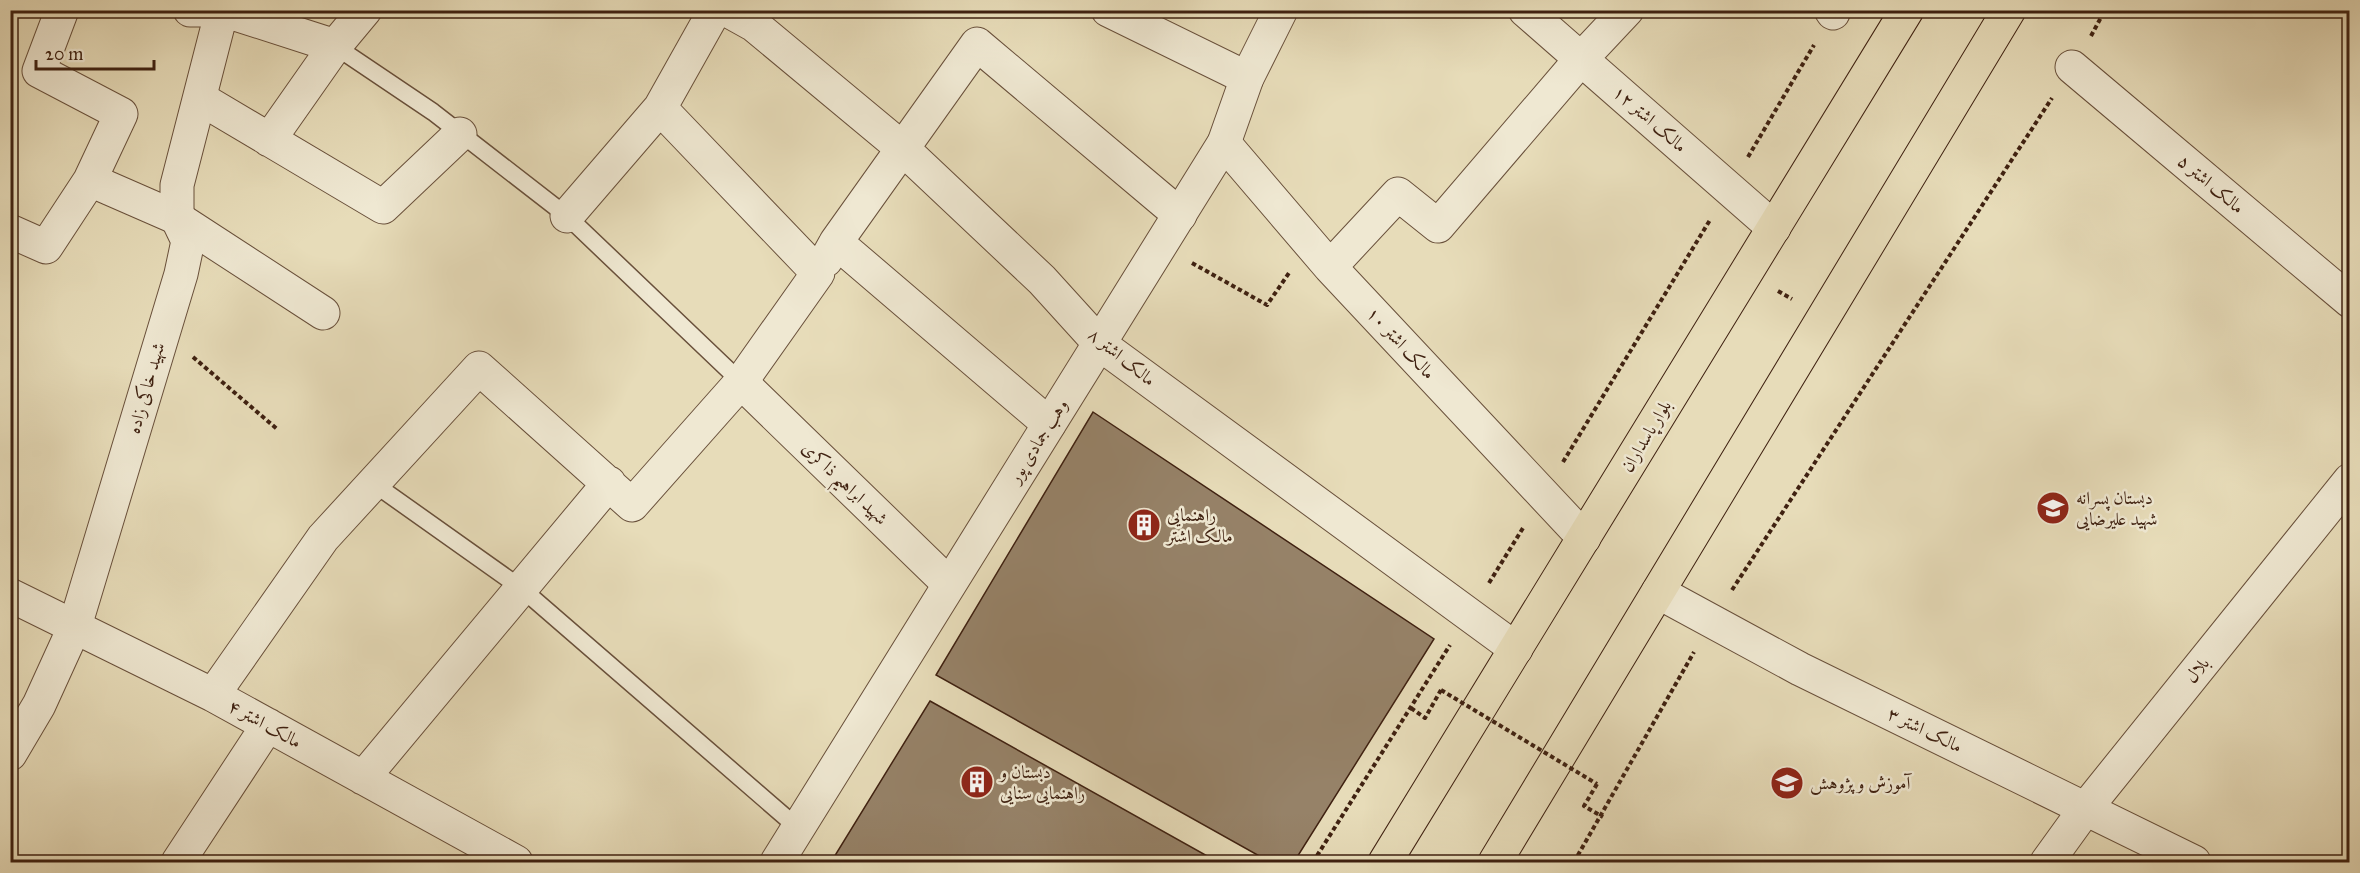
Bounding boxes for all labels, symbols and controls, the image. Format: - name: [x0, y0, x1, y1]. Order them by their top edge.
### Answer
- scale bar: [36, 33, 154, 71]
- text: 20 m: [45, 43, 83, 65]
- street label: مالک اشتر ۱۲: [1609, 81, 1691, 157]
- street label: مالک اشتر ۵: [2173, 150, 2249, 218]
- street label: مالک اشتر ۱۰: [1362, 302, 1440, 384]
- street label: مالک اشتر ۸: [1084, 323, 1160, 391]
- street label: شهید خاکی زاده: [122, 340, 170, 436]
- street label: وهب جمادی پور: [1002, 395, 1074, 490]
- street label: بلوار پاسداران: [1616, 396, 1678, 477]
- street label: شهید ابراهیم ذاکری: [793, 437, 892, 534]
- place label: دبستان پسرانه شهید علیرضایی: [2076, 487, 2158, 531]
- school or university icon: دبستان پسرانه شهید علیرضایی: [2035, 490, 2071, 526]
- place label: راهنمایی مالک اشتر: [1165, 504, 1233, 547]
- building icon: راهنمایی مالک اشتر: [1126, 507, 1162, 543]
- street label: بلال: [2180, 653, 2214, 687]
- street label: مالک اشتر ۴: [225, 695, 305, 753]
- street label: مالک اشتر ۳: [1884, 703, 1966, 757]
- place label: دبستان و راهنمایی سنایی: [998, 761, 1085, 805]
- building icon: دبستان و راهنمایی سنایی: [959, 764, 995, 800]
- school or university icon: آموزش و پژوهش: [1769, 765, 1805, 801]
- place label: آموزش و پژوهش: [1810, 772, 1913, 795]

